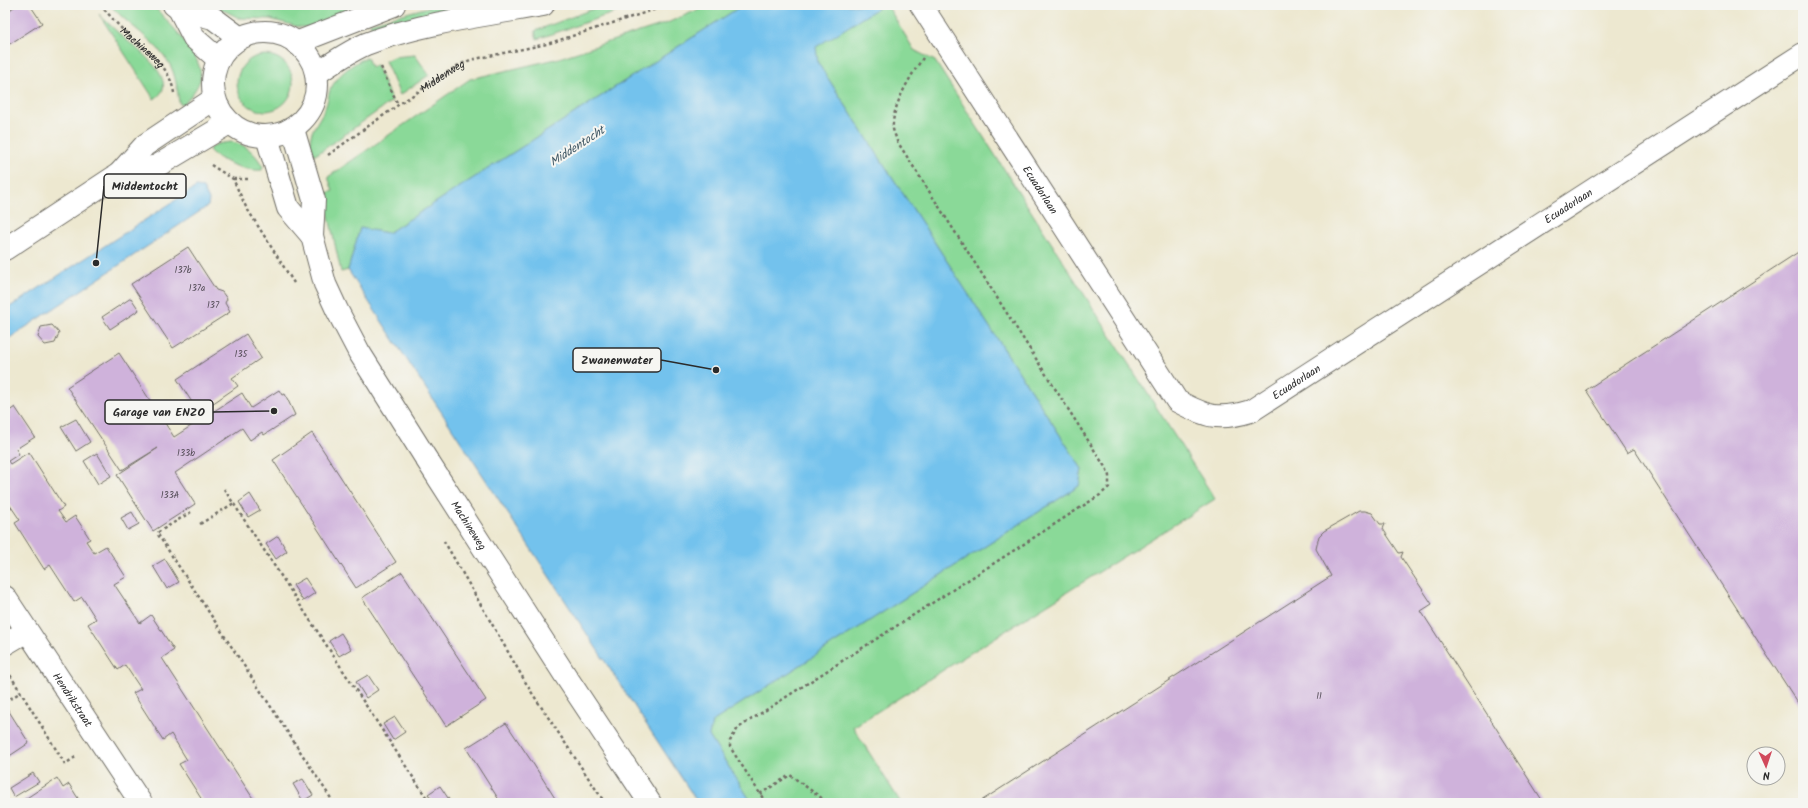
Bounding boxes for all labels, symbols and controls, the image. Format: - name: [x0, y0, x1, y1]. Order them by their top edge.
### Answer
- street label: Machineweg: [115, 23, 169, 73]
- street label: Middenweg: [417, 56, 468, 98]
- water label: Middentocht: [546, 120, 611, 171]
- street label: Ecuadorlaan: [1017, 162, 1062, 218]
- callout: Middentocht: [104, 174, 186, 198]
- text: Middentocht: [112, 177, 179, 196]
- street label: Ecuadorlaan: [1541, 184, 1597, 229]
- house number: 137b: [175, 263, 192, 278]
- house number: 137a: [189, 281, 205, 296]
- house number: 137: [207, 298, 220, 313]
- house number: 135: [235, 347, 249, 362]
- callout: Zwanenwater: [573, 348, 661, 372]
- text: Zwanenwater: [581, 351, 654, 370]
- street label: Ecuadorlaan: [1269, 360, 1325, 405]
- callout: Garage van ENZO: [105, 400, 213, 424]
- text: Garage van ENZO: [113, 403, 205, 422]
- house number: 133b: [177, 446, 195, 461]
- house number: 133A: [161, 488, 180, 503]
- street label: Machineweg: [445, 497, 491, 554]
- street label: Hendrikstraat: [47, 669, 97, 732]
- house number: 11: [1316, 689, 1322, 704]
- north arrow: [1746, 746, 1786, 786]
- text: N: [1762, 766, 1770, 784]

